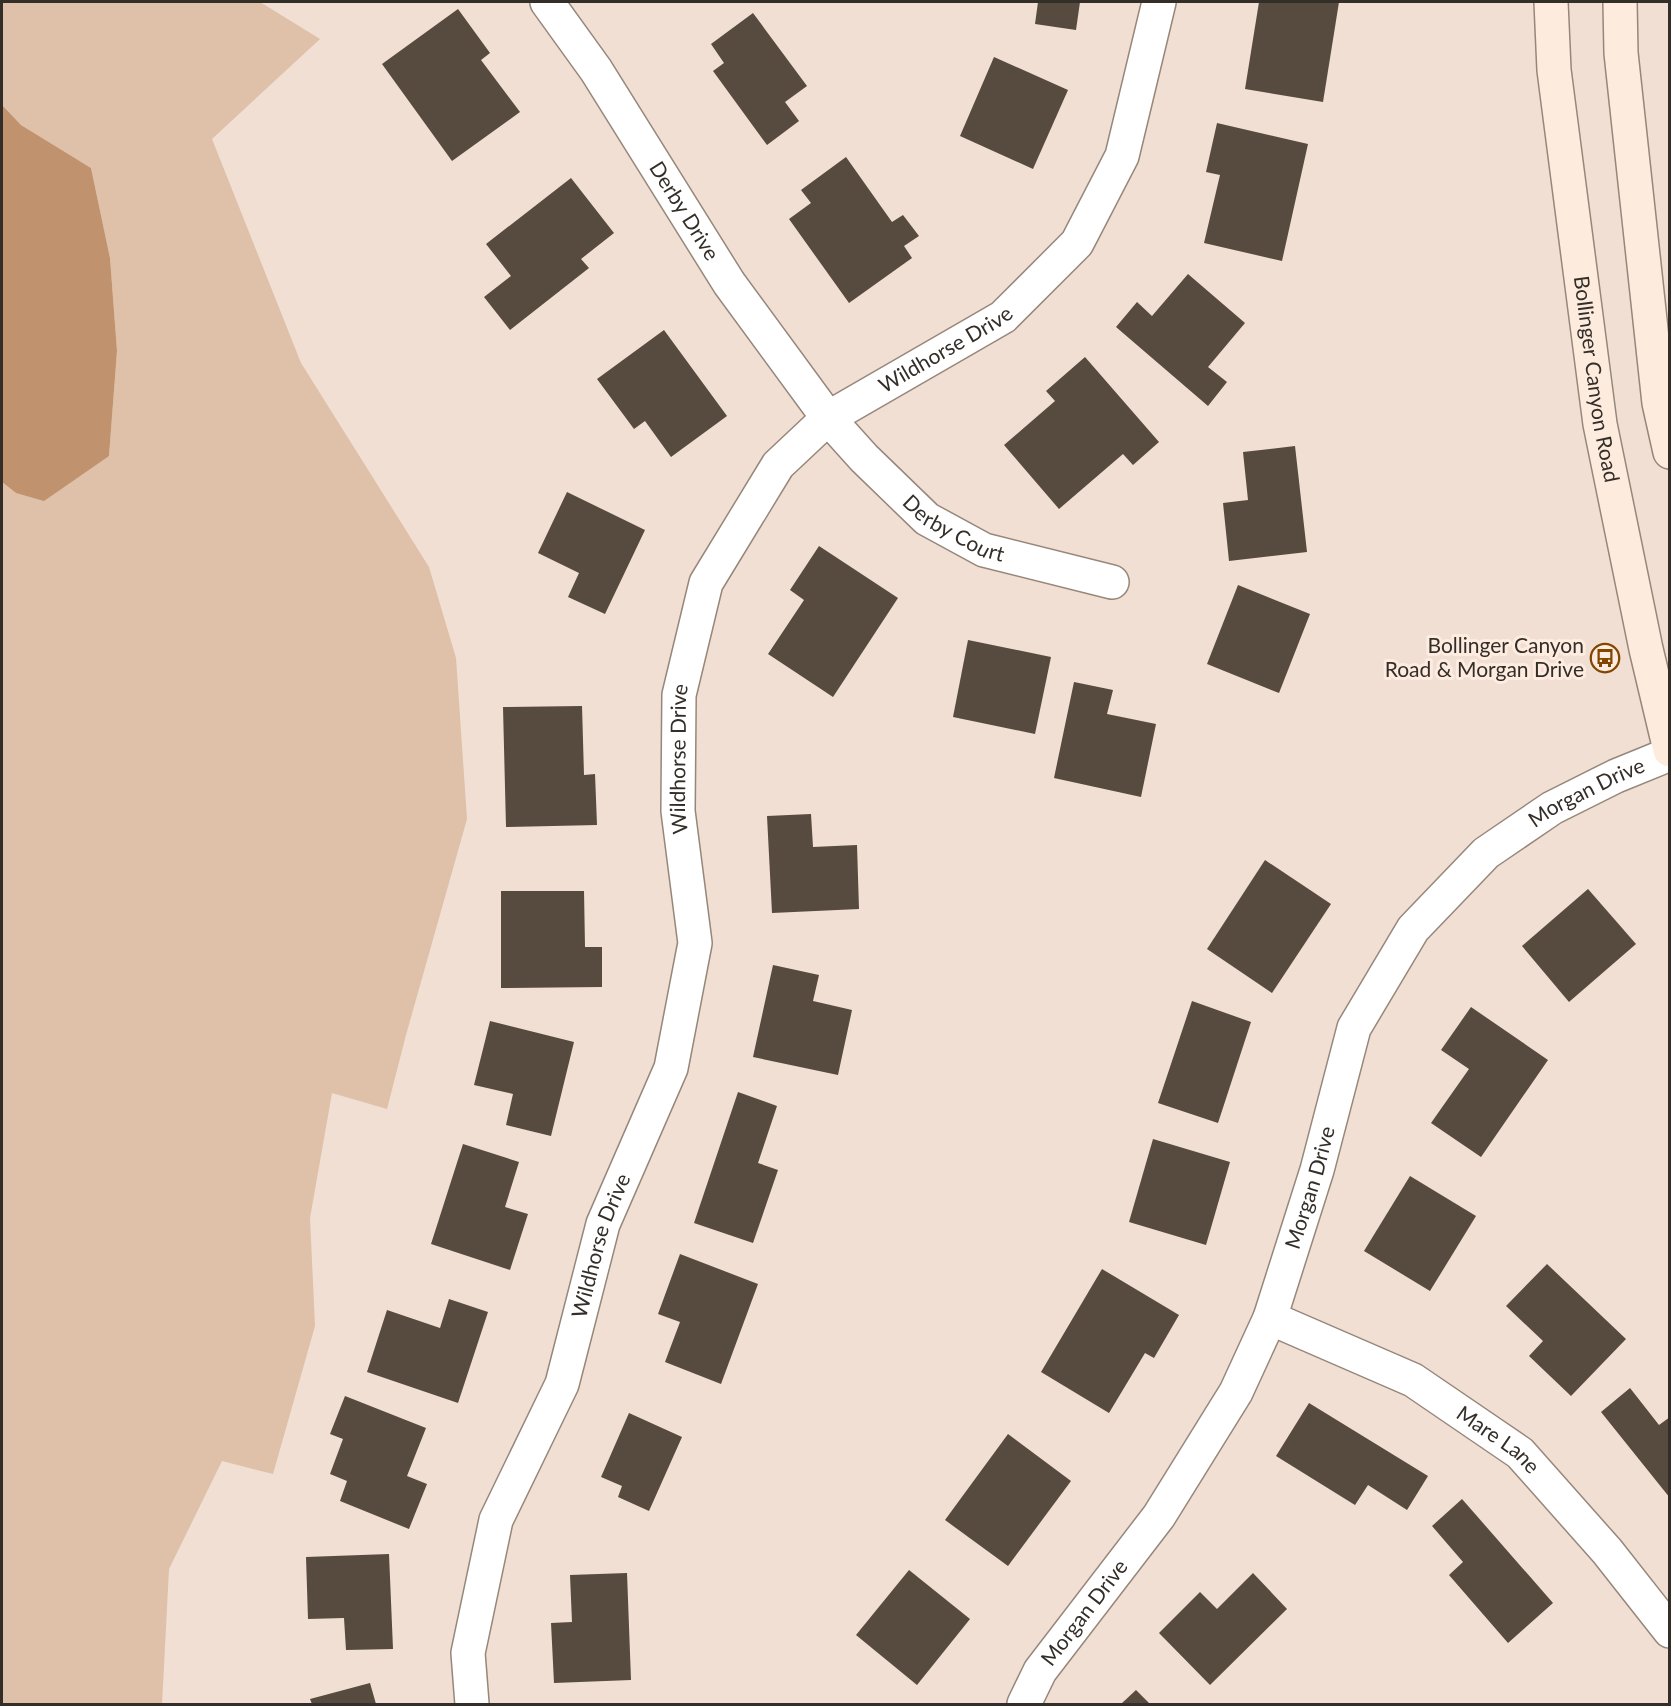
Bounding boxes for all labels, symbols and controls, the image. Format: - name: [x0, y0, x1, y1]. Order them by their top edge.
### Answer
- street label: Derby Drive: [645, 156, 726, 264]
- street label: Bollinger Canyon Road: [1570, 274, 1626, 484]
- street label: Wildhorse Drive: [874, 301, 1017, 397]
- street label: Derby Court: [898, 489, 1008, 566]
- place label: Bollinger Canyon Road & Morgan Drive: [1385, 632, 1584, 681]
- bus stop icon: Bollinger Canyon Road & Morgan Drive: [1589, 642, 1621, 674]
- street label: Wildhorse Drive: [664, 681, 692, 836]
- street label: Morgan Drive: [1523, 752, 1648, 831]
- street label: Morgan Drive: [1279, 1123, 1339, 1252]
- street label: Wildhorse Drive: [565, 1169, 635, 1320]
- street label: Mare Lane: [1453, 1400, 1546, 1478]
- street label: Morgan Drive: [1035, 1554, 1132, 1670]

